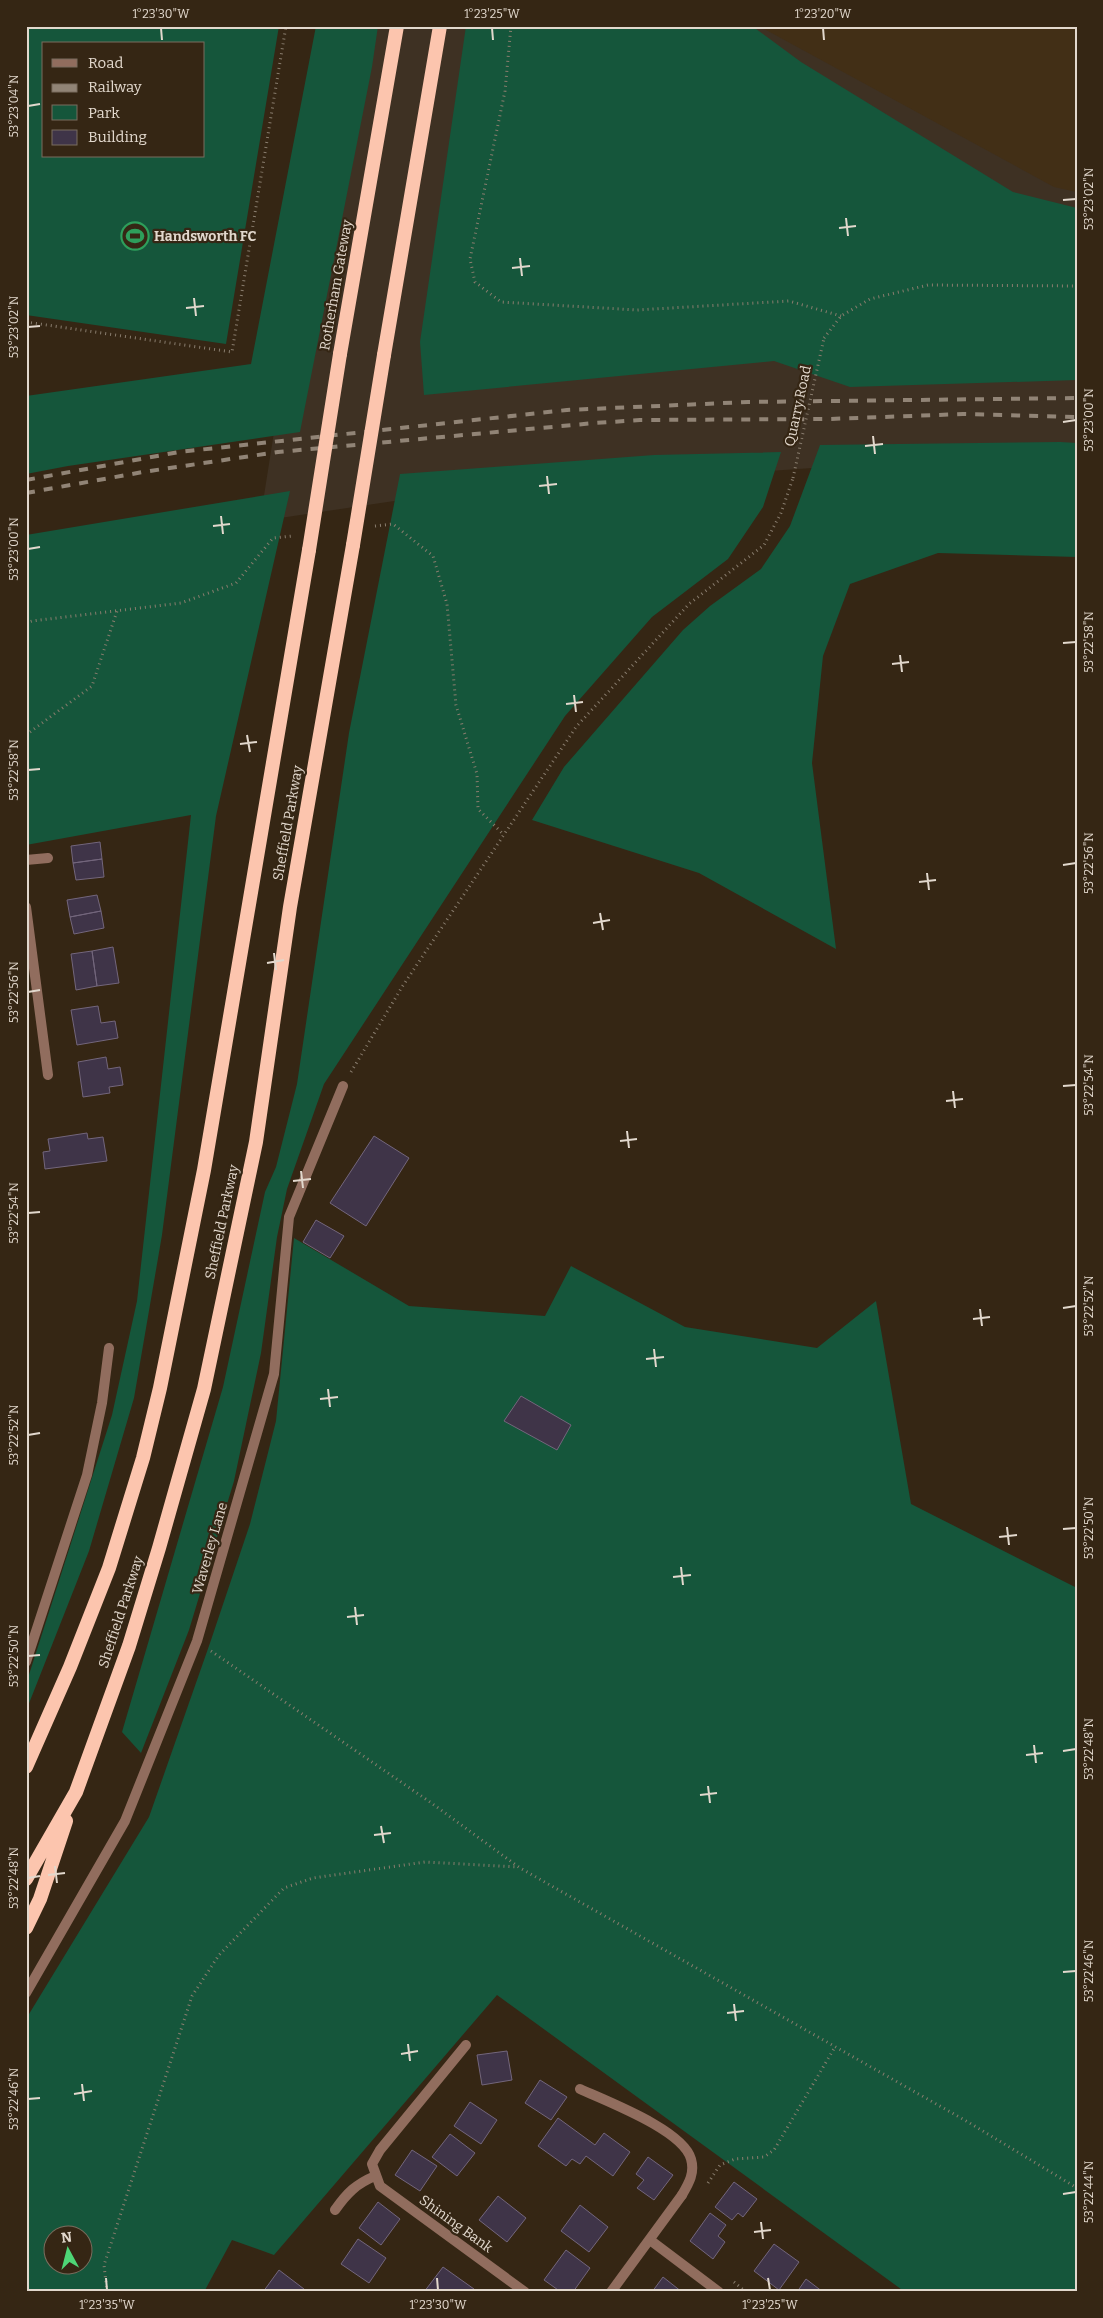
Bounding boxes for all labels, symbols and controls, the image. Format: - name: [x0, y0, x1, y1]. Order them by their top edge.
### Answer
- text: 1°23'30"W: [133, 7, 190, 21]
- text: 1°23'25"W: [464, 7, 520, 21]
- text: 1°23'20"W: [795, 7, 852, 21]
- legend: [42, 42, 205, 158]
- text: Road: [88, 54, 123, 72]
- text: 53°23'04"N: [7, 74, 21, 138]
- text: Railway: [88, 78, 142, 96]
- text: Park: [88, 104, 120, 122]
- text: Building: [88, 128, 147, 146]
- text: 53°23'02"N: [1082, 167, 1096, 230]
- street label: Rotherham Gateway: [316, 218, 356, 352]
- sports icon: Handsworth FC: [120, 221, 150, 251]
- place label: Handsworth FC: [154, 228, 256, 245]
- text: 53°23'02"N: [7, 295, 21, 358]
- street label: Quarry Road: [781, 364, 815, 448]
- text: 53°23'00"N: [1082, 388, 1096, 452]
- text: 53°23'00"N: [7, 517, 21, 581]
- text: 53°22'58"N: [1082, 611, 1096, 673]
- text: 53°22'58"N: [7, 739, 21, 801]
- street label: Sheffield Parkway: [269, 763, 307, 882]
- text: 53°22'56"N: [1082, 832, 1096, 894]
- text: 53°22'56"N: [7, 961, 21, 1023]
- text: 53°22'54"N: [1082, 1054, 1096, 1116]
- street label: Sheffield Parkway: [202, 1163, 243, 1281]
- text: 53°22'54"N: [7, 1182, 21, 1244]
- text: 53°22'52"N: [1082, 1275, 1096, 1337]
- text: 53°22'52"N: [7, 1404, 21, 1466]
- text: 53°22'50"N: [1082, 1496, 1096, 1559]
- street label: Waverley Lane: [189, 1500, 231, 1596]
- street label: Sheffield Parkway: [95, 1553, 147, 1670]
- text: 53°22'50"N: [7, 1624, 21, 1687]
- text: 53°22'48"N: [1082, 1717, 1096, 1780]
- text: 53°22'48"N: [7, 1846, 21, 1909]
- text: 53°22'46"N: [1082, 1939, 1096, 2002]
- text: 53°22'46"N: [7, 2067, 21, 2130]
- text: 53°22'44"N: [1082, 2160, 1096, 2223]
- street label: Shining Bank: [416, 2192, 496, 2256]
- north arrow: [42, 2226, 92, 2276]
- text: N: [60, 2228, 73, 2247]
- text: 1°23'35"W: [79, 2298, 136, 2312]
- text: 1°23'30"W: [410, 2298, 467, 2312]
- text: 1°23'25"W: [742, 2298, 798, 2312]

